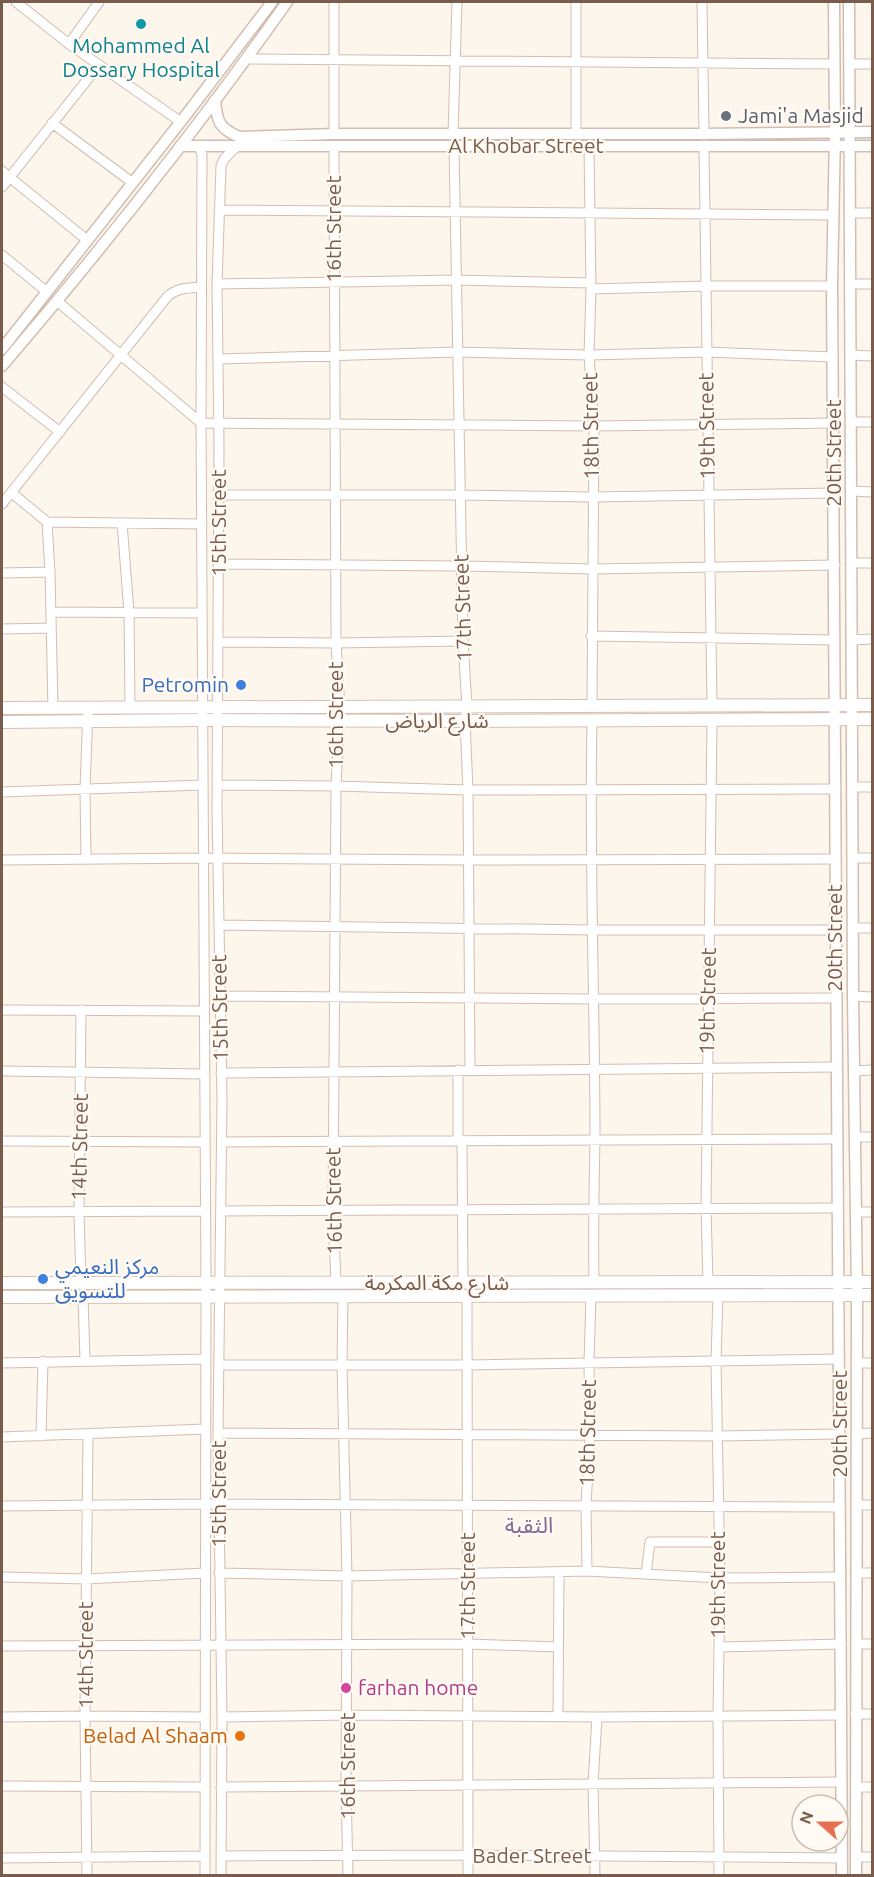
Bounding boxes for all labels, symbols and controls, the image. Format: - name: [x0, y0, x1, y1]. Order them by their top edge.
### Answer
- marker: Mohammed Al Dossary Hospital: [134, 17, 148, 31]
- place label: Mohammed Al Dossary Hospital: [62, 33, 220, 81]
- place label: Jami'a Masjid: [738, 103, 864, 127]
- marker: Jami'a Masjid: [719, 109, 733, 123]
- street label: Al Khobar Street: [448, 133, 604, 157]
- street label: 16th Street: [321, 175, 345, 283]
- street label: 18th Street: [577, 372, 603, 480]
- street label: 19th Street: [693, 372, 719, 480]
- street label: 20th Street: [821, 399, 845, 507]
- street label: 15th Street: [206, 469, 230, 577]
- street label: 17th Street: [448, 554, 476, 662]
- street label: 16th Street: [323, 661, 347, 769]
- place label: Petromin: [142, 672, 229, 696]
- marker: Petromin: [234, 678, 248, 692]
- street label: شارع الرياض: [385, 708, 489, 736]
- street label: 20th Street: [822, 884, 846, 992]
- street label: 19th Street: [694, 947, 720, 1055]
- street label: 15th Street: [206, 954, 232, 1062]
- street label: 14th Street: [66, 1093, 92, 1201]
- street label: 16th Street: [320, 1147, 346, 1255]
- place label: مركز النعيمي للتسويق: [55, 1254, 159, 1304]
- street label: شارع مكة المكرمة: [365, 1270, 509, 1298]
- marker: مركز النعيمي للتسويق: [36, 1272, 50, 1286]
- street label: 20th Street: [827, 1370, 851, 1478]
- street label: 18th Street: [574, 1379, 600, 1487]
- street label: 15th Street: [206, 1440, 230, 1548]
- district label: الثقبة: [505, 1512, 553, 1537]
- street label: 19th Street: [705, 1531, 729, 1639]
- street label: 17th Street: [455, 1532, 479, 1640]
- street label: 14th Street: [73, 1601, 97, 1709]
- place label: farhan home: [358, 1675, 478, 1699]
- marker: farhan home: [339, 1681, 353, 1695]
- street label: 16th Street: [335, 1712, 359, 1820]
- place label: Belad Al Shaam: [83, 1723, 228, 1747]
- marker: Belad Al Shaam: [233, 1729, 247, 1743]
- north arrow: [790, 1793, 850, 1853]
- text: N: [795, 1809, 817, 1826]
- street label: Bader Street: [472, 1843, 592, 1867]

